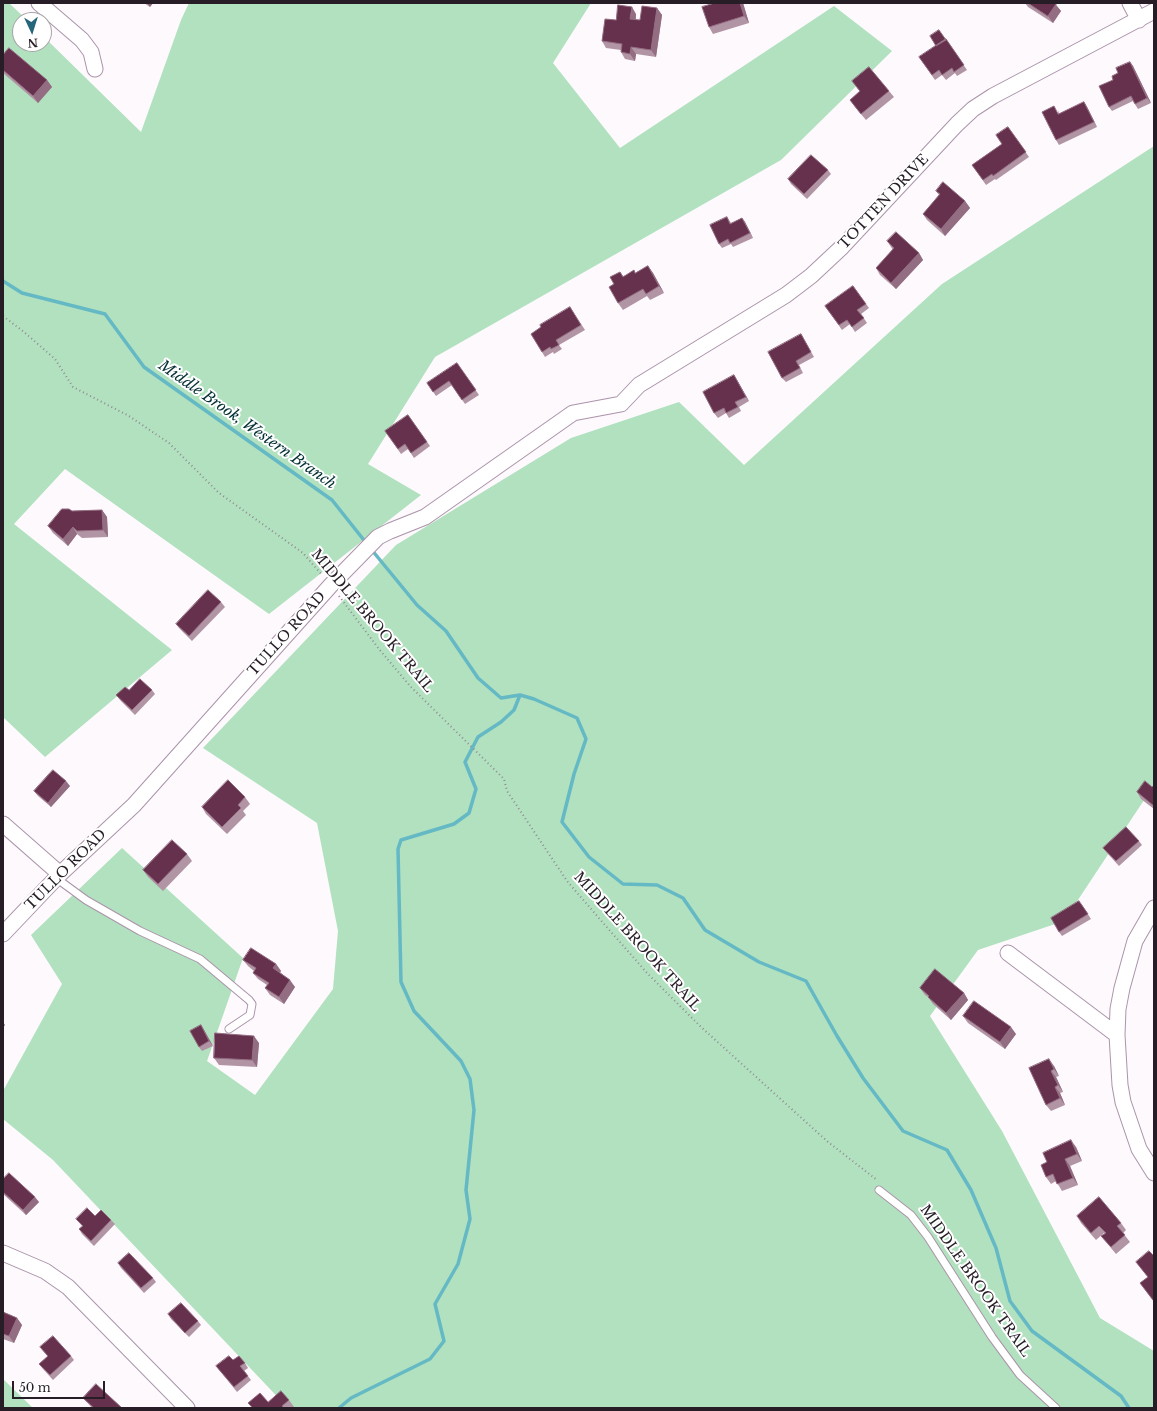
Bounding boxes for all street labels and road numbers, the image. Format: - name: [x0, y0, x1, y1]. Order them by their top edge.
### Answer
- street label: TOTTEN DRIVE: [836, 151, 932, 253]
- street label: MIDDLE BROOK TRAIL: [307, 546, 437, 696]
- street label: TULLO ROAD: [245, 588, 329, 680]
- street label: TULLO ROAD: [22, 826, 110, 914]
- street label: MIDDLE BROOK TRAIL: [570, 869, 704, 1015]
- street label: MIDDLE BROOK TRAIL: [916, 1202, 1034, 1360]

